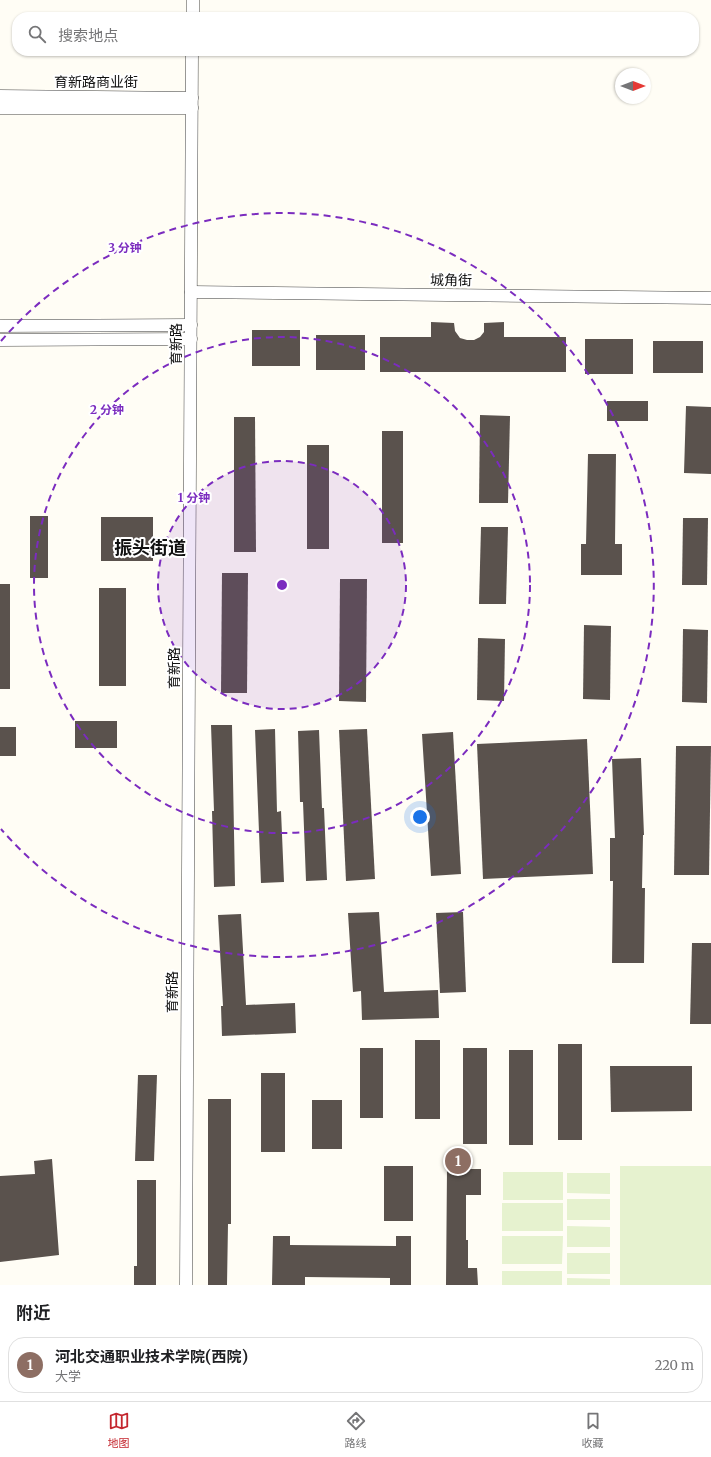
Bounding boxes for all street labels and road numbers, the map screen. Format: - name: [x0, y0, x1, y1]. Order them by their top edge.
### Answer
- street label: 育新路商业街: [54, 73, 138, 91]
- street label: 城角街: [430, 271, 472, 289]
- street label: 育新路: [167, 323, 185, 365]
- street label: 育新路: [165, 647, 183, 689]
- street label: 育新路: [163, 971, 181, 1013]

